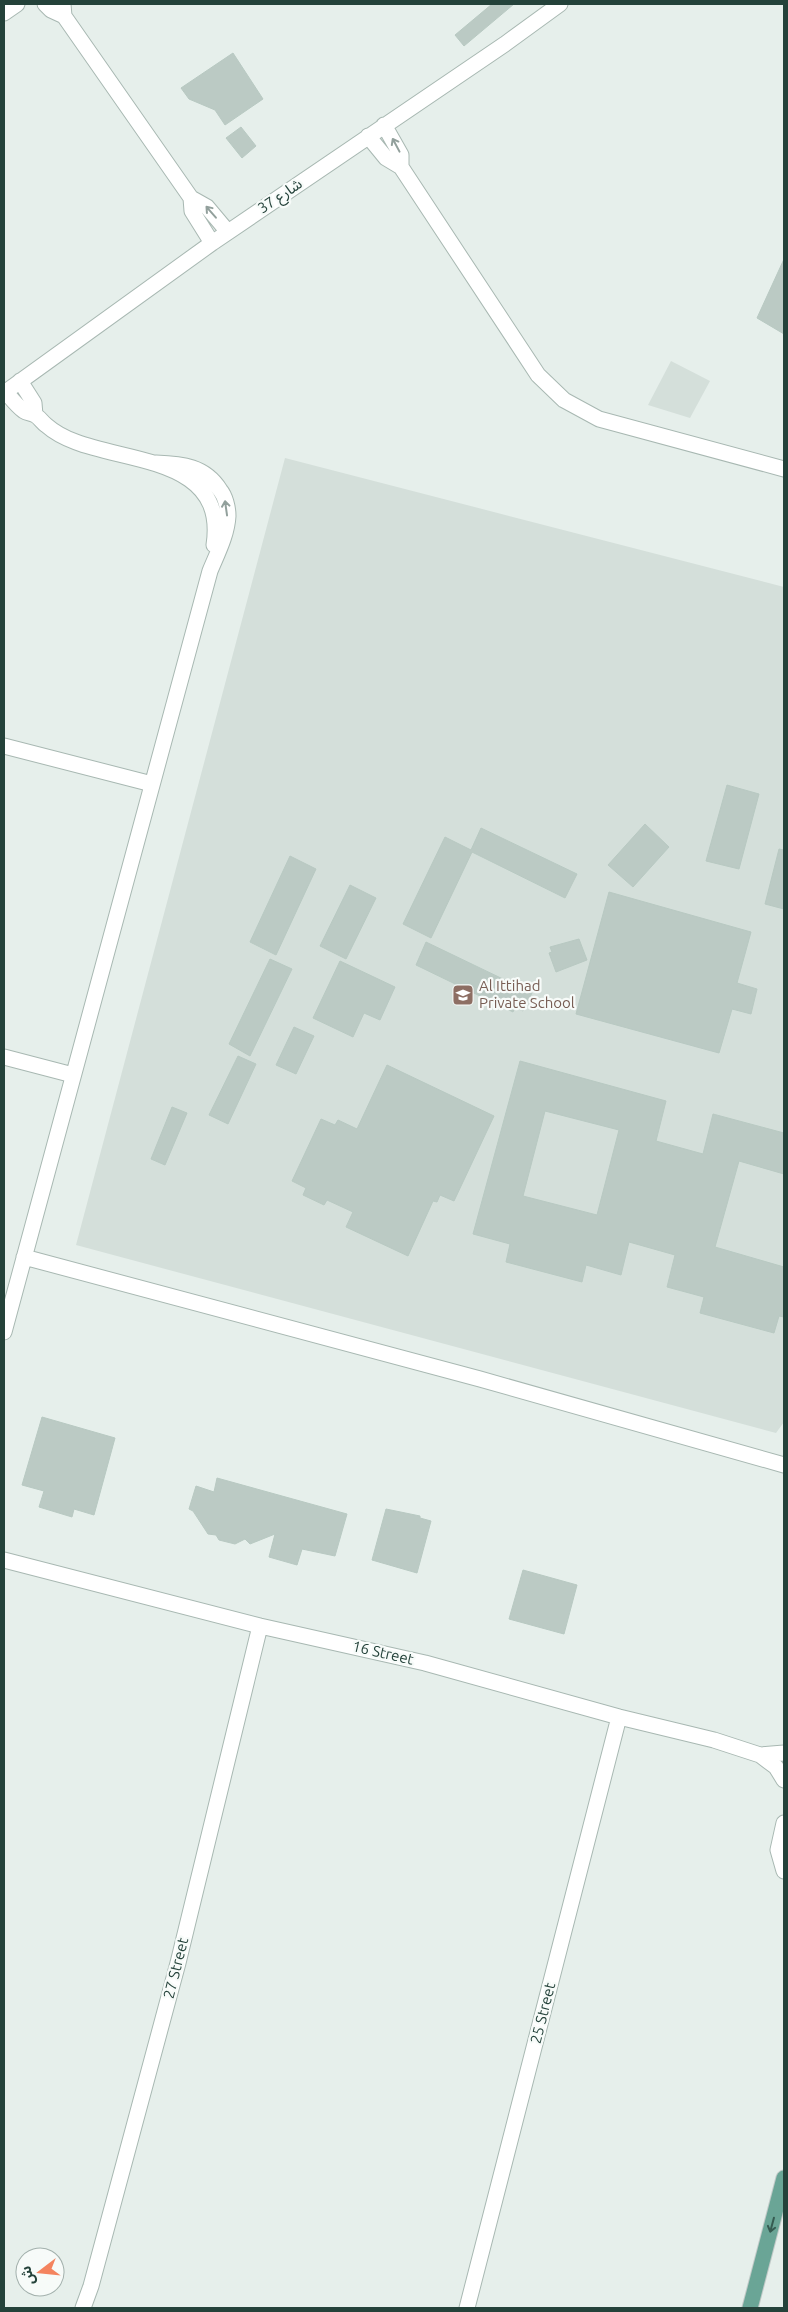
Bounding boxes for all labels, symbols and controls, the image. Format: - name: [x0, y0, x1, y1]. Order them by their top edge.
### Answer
- one-way arrow: [391, 138, 401, 153]
- street label: شارع 37: [254, 175, 307, 220]
- one-way arrow: [206, 206, 217, 219]
- one-way arrow: [221, 501, 231, 517]
- place label: Al Ittihad Private School: [479, 977, 575, 1011]
- school or university icon: Al Ittihad Private School: [451, 983, 475, 1007]
- street label: 16 Street: [351, 1637, 415, 1668]
- street label: 27 Street: [160, 1936, 191, 2000]
- street label: 25 Street: [527, 1981, 558, 2045]
- one-way arrow: [766, 2217, 776, 2233]
- north arrow: [15, 2247, 65, 2297]
- text: ش: [17, 2264, 38, 2287]

